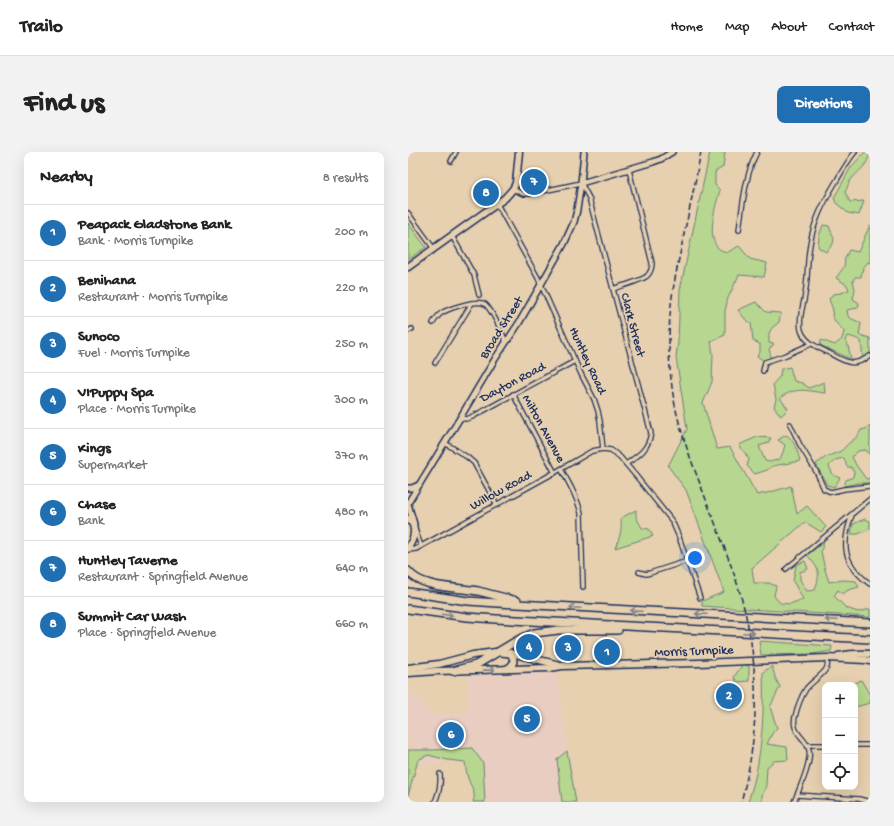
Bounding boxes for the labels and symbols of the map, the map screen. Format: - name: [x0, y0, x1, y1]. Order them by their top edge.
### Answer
- pin: 7: [521, 167, 547, 197]
- pin: 8: [473, 178, 499, 208]
- street label: Clark Street: [616, 292, 648, 360]
- street label: Broad Street: [476, 293, 528, 363]
- street label: Huntley Road: [565, 325, 610, 398]
- street label: Dayton Road: [477, 359, 549, 407]
- street label: Milton Avenue: [518, 393, 568, 466]
- street label: Willow Road: [468, 467, 536, 514]
- your location: [685, 548, 705, 568]
- one-way arrow: [569, 604, 582, 611]
- one-way arrow: [630, 607, 643, 615]
- one-way arrow: [695, 610, 708, 618]
- one-way arrow: [440, 611, 453, 618]
- one-way arrow: [825, 617, 838, 624]
- one-way arrow: [742, 629, 755, 636]
- pin: 4: [516, 632, 542, 662]
- pin: 3: [555, 633, 581, 663]
- pin: 1: [594, 637, 620, 667]
- street label: Morris Turnpike: [654, 643, 734, 661]
- one-way arrow: [482, 666, 495, 674]
- pin: 2: [716, 681, 742, 711]
- pin: 5: [514, 704, 540, 734]
- pin: 6: [438, 720, 464, 750]

